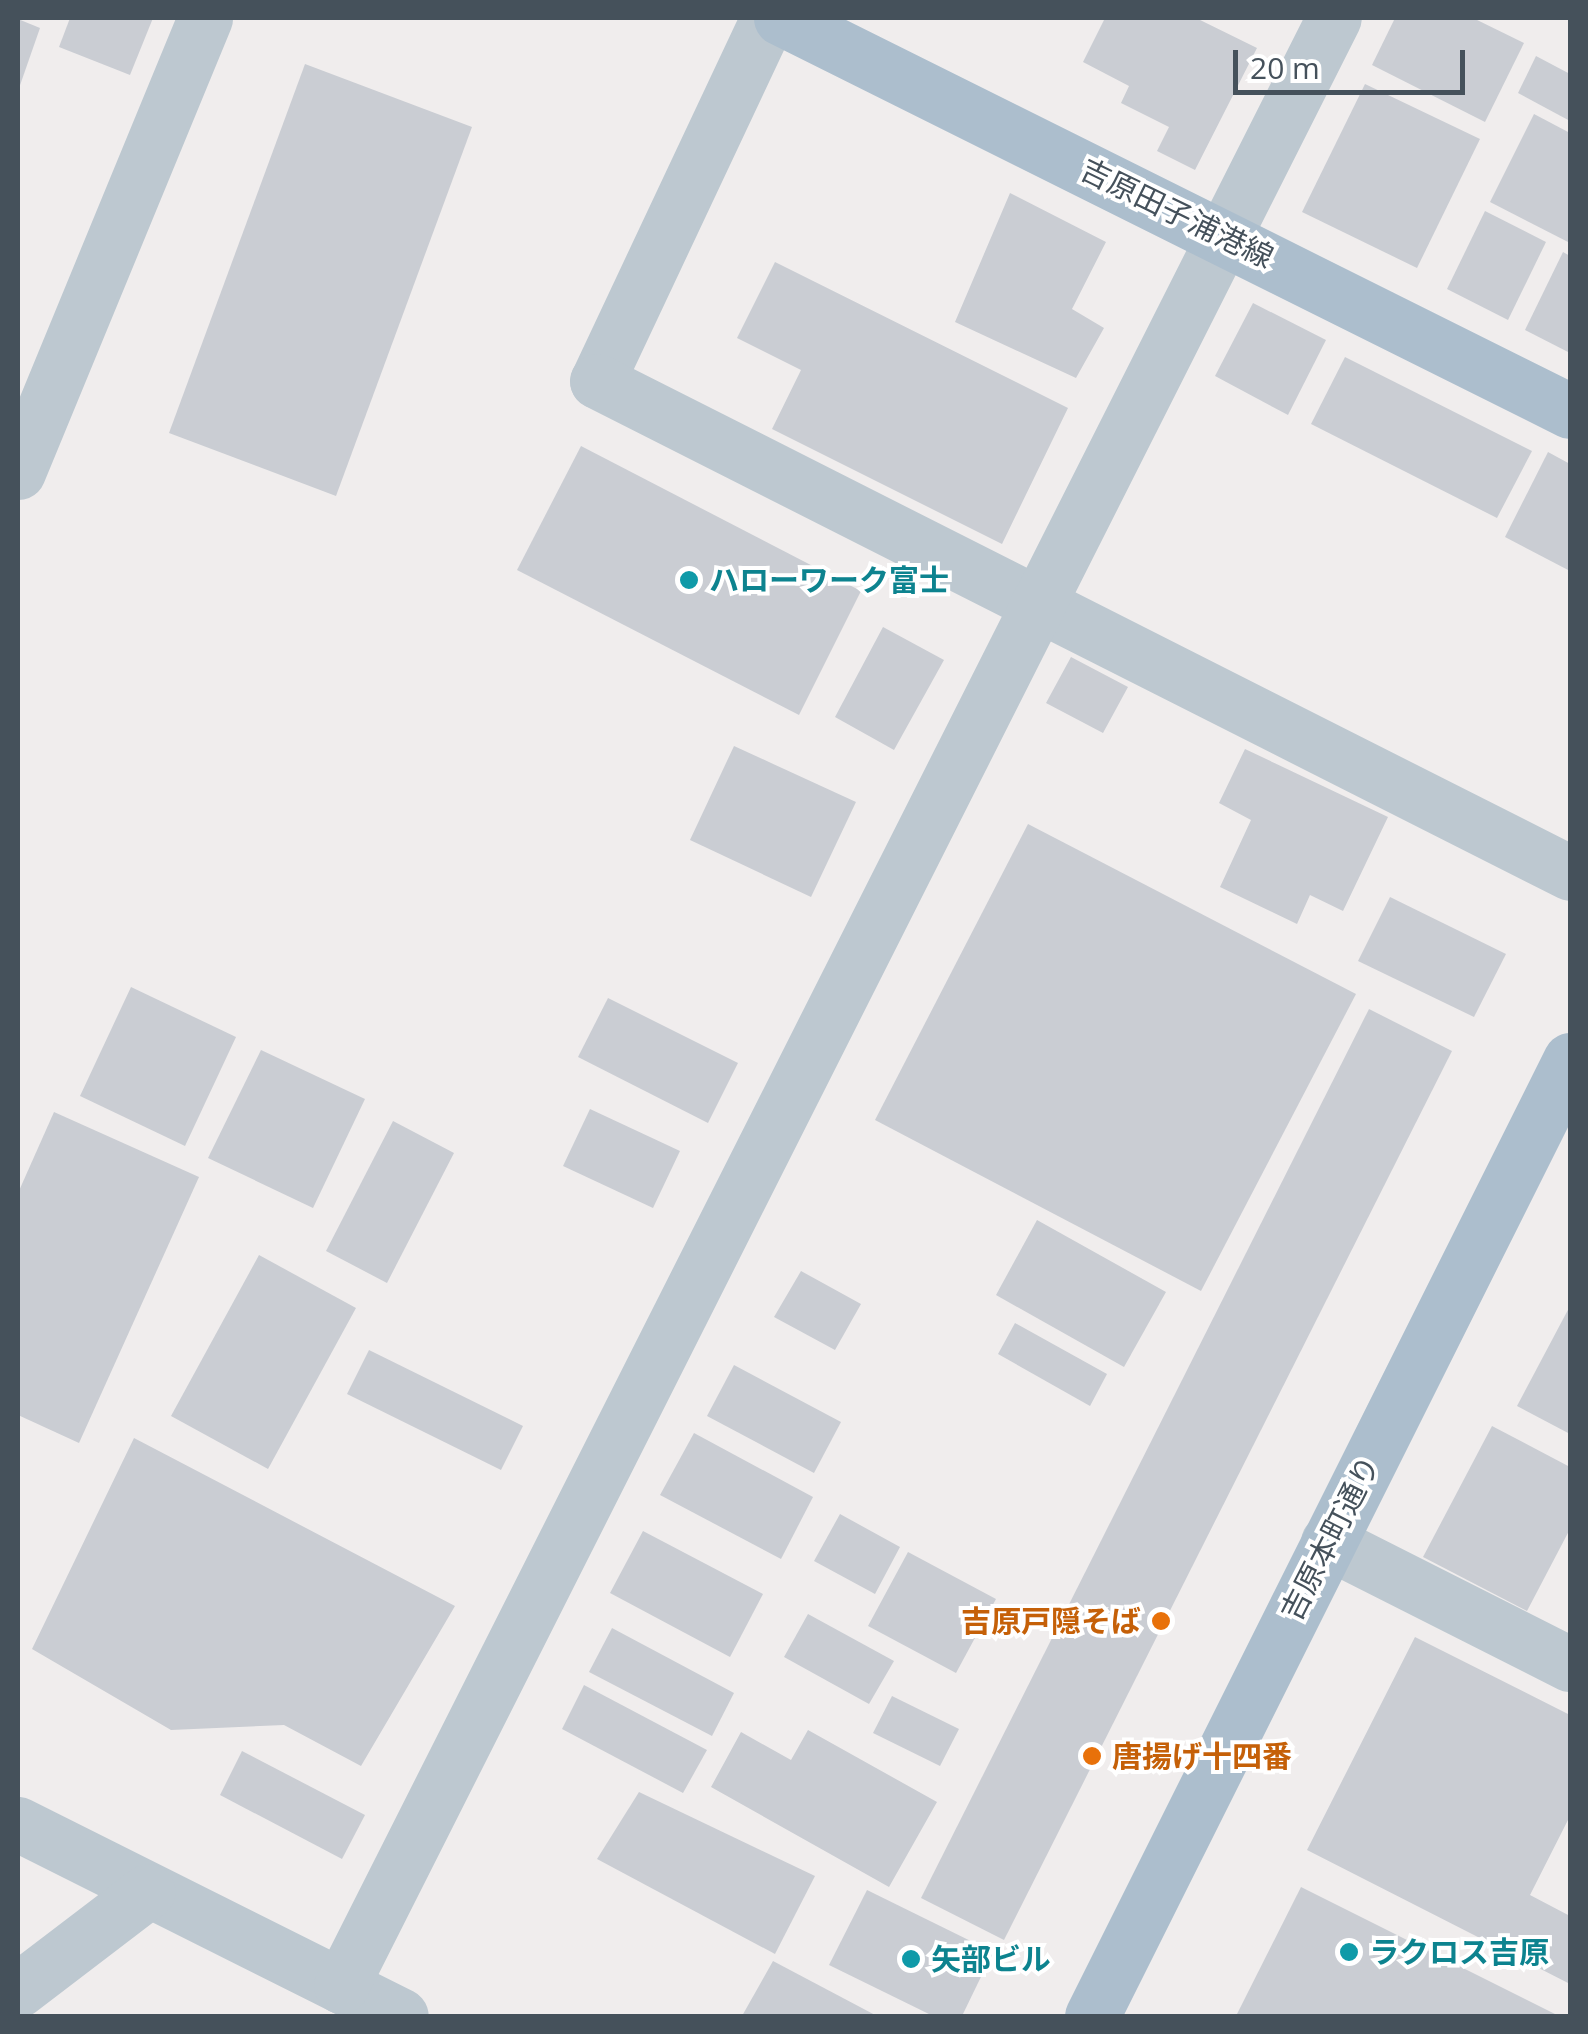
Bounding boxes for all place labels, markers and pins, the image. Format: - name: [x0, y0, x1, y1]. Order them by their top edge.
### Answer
- place label: ハローワーク富士: [709, 562, 949, 598]
- marker: ハローワーク富士: [678, 569, 700, 591]
- place label: 吉原戸隠そば: [961, 1603, 1141, 1639]
- marker: 吉原戸隠そば: [1150, 1610, 1172, 1632]
- place label: 唐揚げ十四番: [1112, 1738, 1292, 1774]
- marker: 唐揚げ十四番: [1081, 1745, 1103, 1767]
- place label: ラクロス吉原: [1369, 1934, 1549, 1970]
- place label: 矢部ビル: [931, 1941, 1051, 1977]
- marker: ラクロス吉原: [1338, 1941, 1360, 1963]
- marker: 矢部ビル: [900, 1948, 922, 1970]

